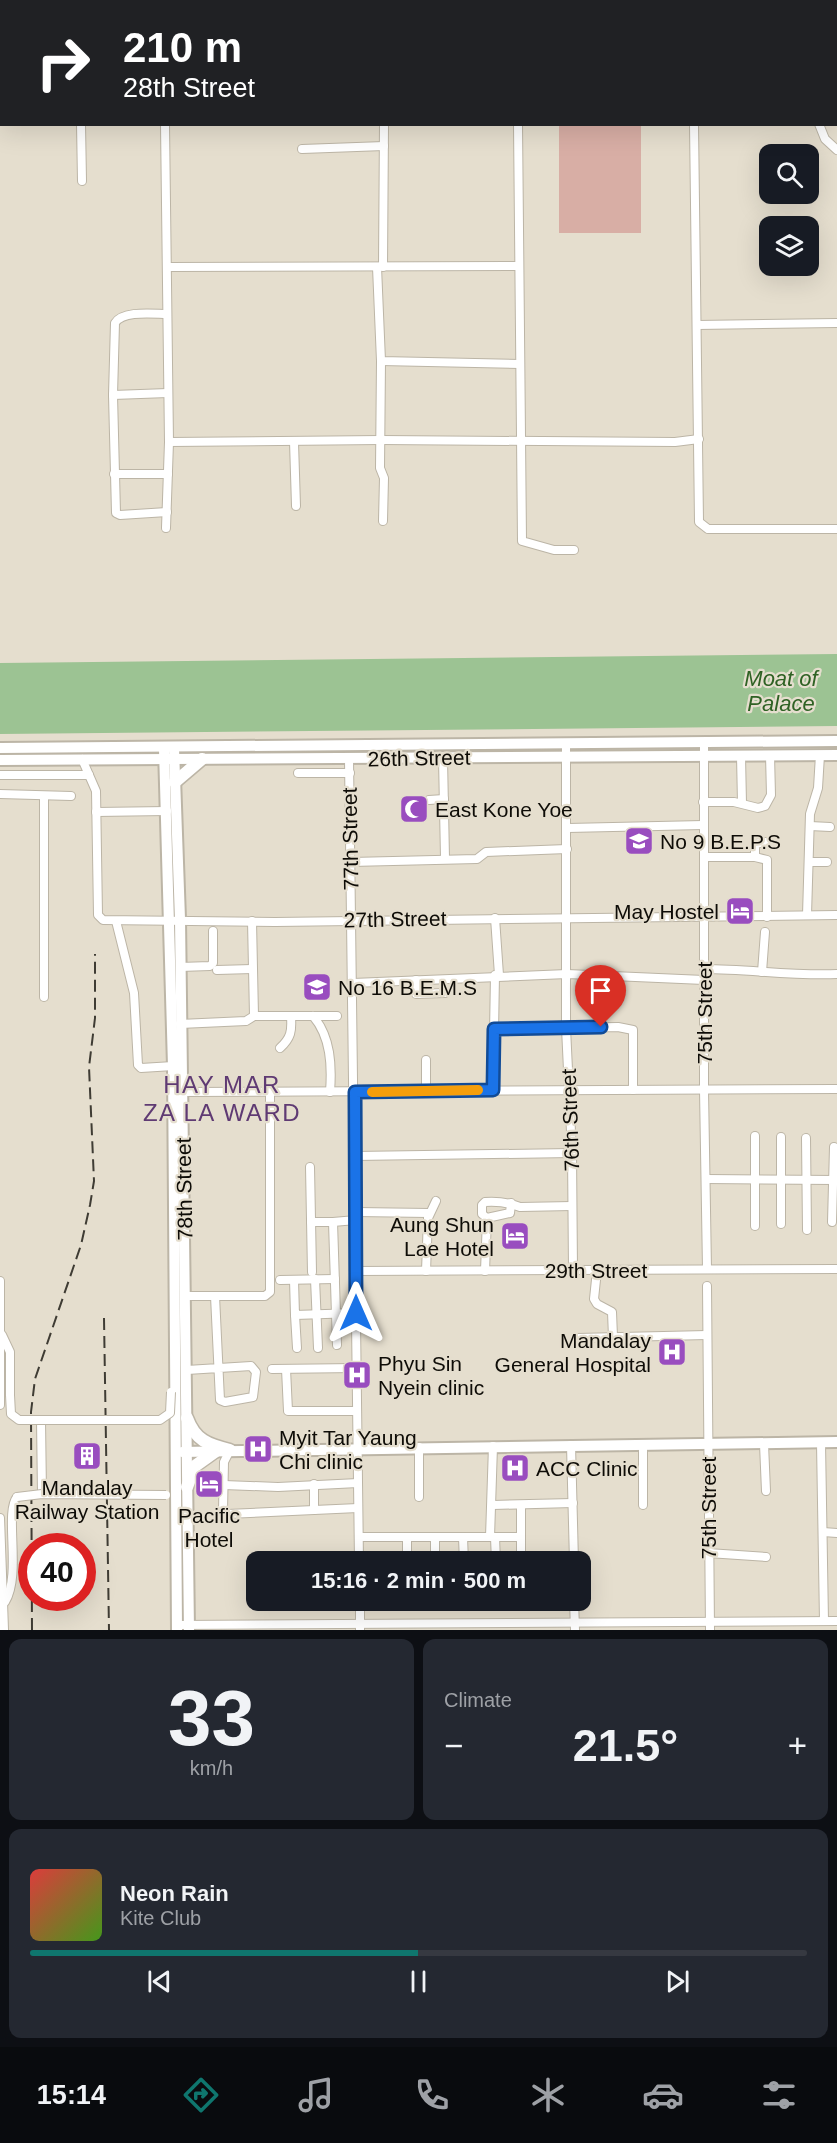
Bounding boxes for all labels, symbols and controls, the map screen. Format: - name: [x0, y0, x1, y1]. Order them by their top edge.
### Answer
- icon: right: [24, 24, 102, 102]
- text: 210 m: [123, 24, 242, 71]
- text: 28th Street: [123, 73, 255, 103]
- map controls: [759, 144, 819, 276]
- button: search: [759, 144, 819, 204]
- button: layers: [759, 216, 819, 276]
- water label: Moat of Palace: [744, 666, 821, 716]
- street label: 26th Street: [367, 746, 471, 770]
- street label: 77th Street: [338, 787, 362, 891]
- mosque icon: East Kone Yoe: [398, 793, 430, 825]
- place label: East Kone Yoe: [435, 798, 573, 821]
- school or university icon: No 9 B.E.P.S: [623, 825, 655, 857]
- place label: No 9 B.E.P.S: [660, 830, 781, 853]
- hotel icon: May Hostel: [724, 895, 756, 927]
- place label: May Hostel: [614, 900, 719, 923]
- street label: 27th Street: [343, 907, 447, 931]
- street label: 75th Street: [693, 961, 716, 1064]
- pin: [575, 965, 626, 1027]
- school or university icon: No 16 B.E.M.S: [301, 971, 333, 1003]
- icon: arrive: [584, 974, 617, 1007]
- place label: No 16 B.E.M.S: [338, 976, 477, 999]
- street label: 76th Street: [557, 1068, 583, 1172]
- district label: HAY MAR ZA LA WARD: [143, 1071, 301, 1126]
- street label: 78th Street: [172, 1137, 196, 1241]
- place label: Aung Shun Lae Hotel: [390, 1213, 494, 1260]
- hotel icon: Aung Shun Lae Hotel: [499, 1220, 531, 1252]
- street label: 29th Street: [545, 1259, 648, 1282]
- position arrow: [324, 1281, 388, 1345]
- place label: Mandalay General Hospital: [495, 1329, 651, 1376]
- hospital icon: Mandalay General Hospital: [656, 1336, 688, 1368]
- place label: Phyu Sin Nyein clinic: [378, 1352, 484, 1399]
- hospital icon: Phyu Sin Nyein clinic: [341, 1359, 373, 1391]
- place label: Myit Tar Yaung Chi clinic: [279, 1426, 417, 1473]
- hospital icon: Myit Tar Yaung Chi clinic: [242, 1433, 274, 1465]
- building icon: Mandalay Railway Station: [71, 1440, 103, 1472]
- hospital icon: ACC Clinic: [499, 1452, 531, 1484]
- street label: 75th Street: [697, 1456, 720, 1559]
- place label: ACC Clinic: [536, 1457, 638, 1480]
- hotel icon: Pacific Hotel: [193, 1468, 225, 1500]
- place label: Mandalay Railway Station: [15, 1476, 159, 1523]
- place label: Pacific Hotel: [178, 1504, 240, 1551]
- speed limit sign: 40: [18, 1533, 96, 1611]
- text: 15:16 · 2 min · 500 m: [311, 1568, 526, 1593]
- text: 33: [168, 1674, 255, 1762]
- text: Climate: [444, 1689, 512, 1711]
- text: 21.5°: [573, 1720, 678, 1771]
- text: −: [444, 1727, 463, 1764]
- text: +: [788, 1727, 807, 1764]
- text: km/h: [190, 1757, 233, 1779]
- text: Neon Rain: [120, 1881, 229, 1906]
- text: Kite Club: [120, 1907, 201, 1929]
- icon: previous: [143, 1965, 176, 1998]
- icon: pause: [402, 1965, 435, 1998]
- icon: next: [661, 1965, 694, 1998]
- icon: directions: [180, 2074, 222, 2116]
- icon: music: [295, 2074, 337, 2116]
- icon: phone: [411, 2074, 453, 2116]
- icon: climate: [527, 2074, 569, 2116]
- icon: car: [642, 2074, 684, 2116]
- icon: filters: [758, 2074, 800, 2116]
- text: 15:14: [37, 2080, 106, 2110]

